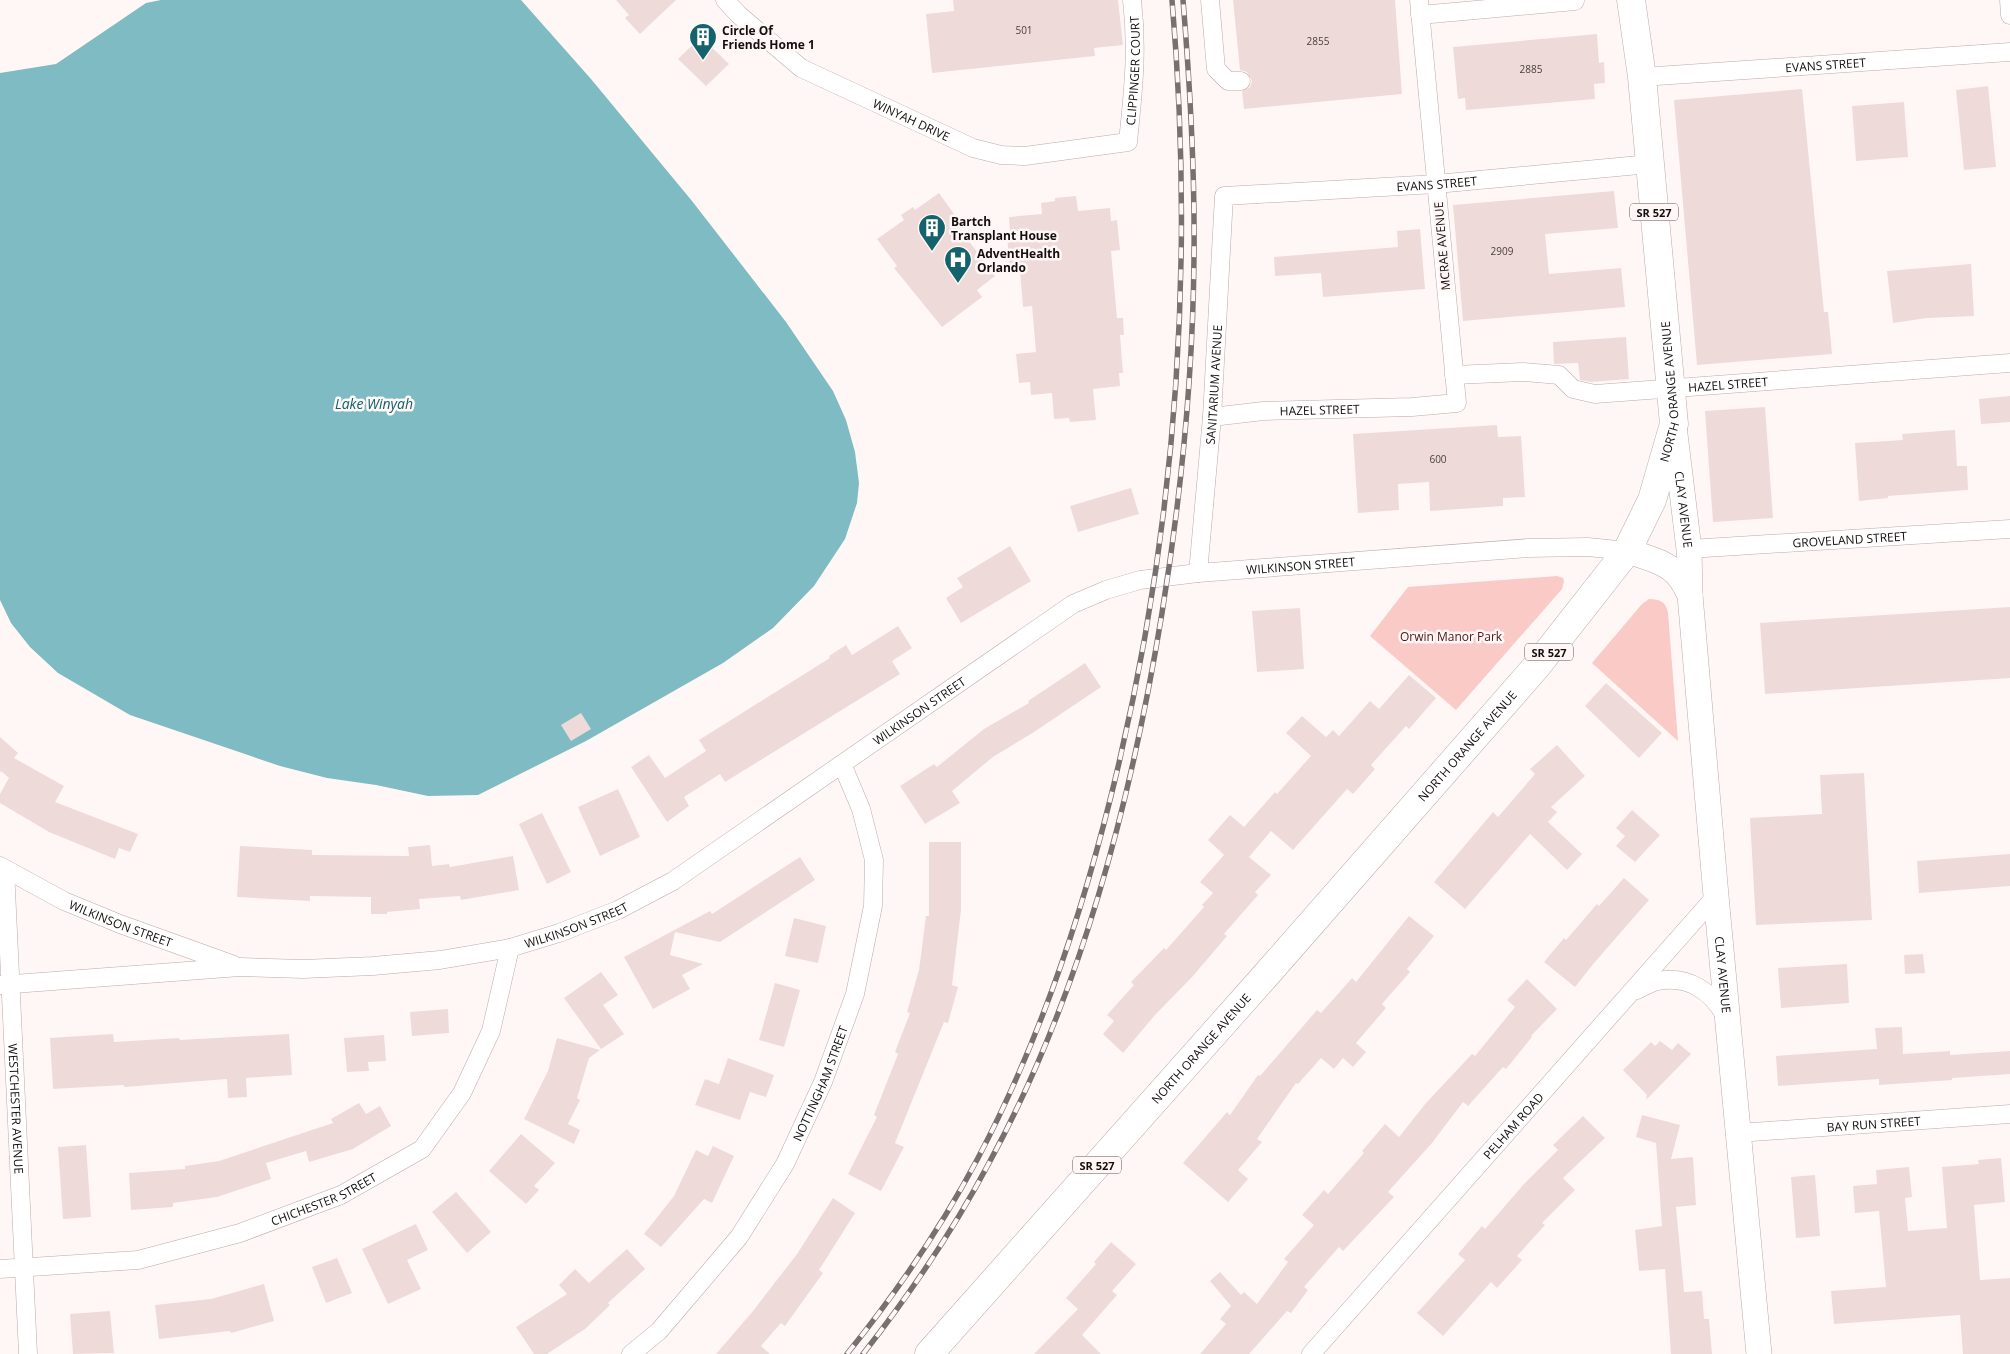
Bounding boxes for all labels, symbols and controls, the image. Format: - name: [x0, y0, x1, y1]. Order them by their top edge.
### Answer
- street label: CLIPPINGER COURT: [1121, 15, 1143, 126]
- building icon: Circle Of Friends Home 1: [688, 22, 718, 61]
- place label: Circle Of Friends Home 1: [722, 22, 815, 53]
- house number: 501: [1015, 23, 1033, 37]
- house number: 2855: [1307, 34, 1330, 48]
- street label: EVANS STREET: [1785, 53, 1867, 76]
- house number: 2885: [1520, 62, 1543, 76]
- street label: WINYAH DRIVE: [870, 94, 953, 145]
- street label: EVANS STREET: [1396, 172, 1478, 195]
- street label: MCRAE AVENUE: [1430, 201, 1454, 291]
- road number: SR 527: [1630, 203, 1678, 220]
- building icon: Bartch Transplant House: [917, 213, 947, 252]
- place label: Bartch Transplant House: [951, 213, 1057, 244]
- house number: 2909: [1491, 244, 1514, 258]
- hospital icon: AdventHealth Orlando: [943, 245, 973, 284]
- place label: AdventHealth Orlando: [977, 245, 1060, 276]
- street label: NORTH ORANGE AVENUE: [1655, 321, 1683, 464]
- street label: SANITARIUM AVENUE: [1201, 324, 1225, 445]
- street label: HAZEL STREET: [1688, 373, 1769, 396]
- water label: Lake Winyah: [335, 394, 413, 413]
- street label: HAZEL STREET: [1279, 400, 1360, 419]
- house number: 600: [1429, 452, 1447, 466]
- street label: CLAY AVENUE: [1671, 470, 1697, 549]
- street label: GROVELAND STREET: [1792, 527, 1908, 551]
- street label: WILKINSON STREET: [1246, 553, 1356, 578]
- park label: Orwin Manor Park: [1400, 628, 1503, 645]
- road number: SR 527: [1525, 644, 1573, 660]
- street label: WILKINSON STREET: [869, 672, 969, 749]
- street label: NORTH ORANGE AVENUE: [1414, 687, 1520, 805]
- street label: WILKINSON STREET: [67, 896, 175, 951]
- street label: WILKINSON STREET: [522, 898, 631, 952]
- street label: CLAY AVENUE: [1711, 935, 1735, 1014]
- street label: NORTH ORANGE AVENUE: [1147, 990, 1254, 1107]
- street label: NOTTINGHAM STREET: [788, 1023, 851, 1144]
- street label: WESTCHESTER AVENUE: [5, 1043, 28, 1174]
- street label: PELHAM ROAD: [1479, 1089, 1547, 1162]
- street label: BAY RUN STREET: [1826, 1112, 1922, 1135]
- road number: SR 527: [1073, 1156, 1121, 1174]
- street label: CHICHESTER STREET: [268, 1168, 380, 1229]

